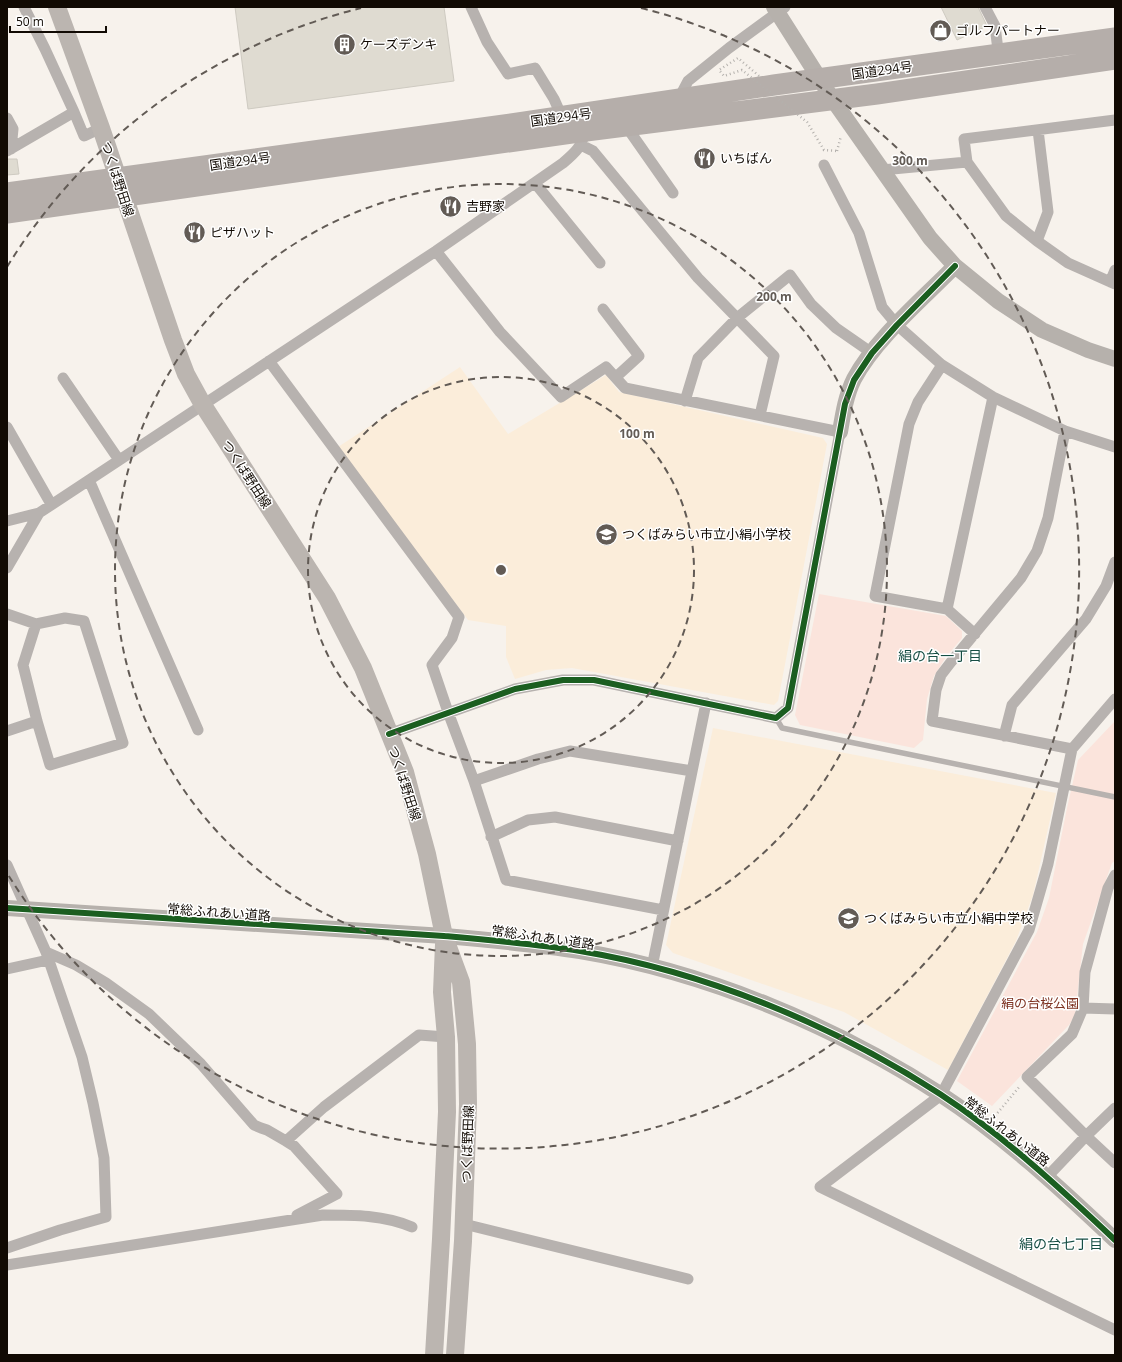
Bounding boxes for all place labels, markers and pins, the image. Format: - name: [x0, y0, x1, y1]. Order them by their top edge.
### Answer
- shop icon: ゴルフパートナー: [927, 17, 953, 43]
- place label: ゴルフパートナー: [956, 21, 1060, 39]
- building icon: ケーズデンキ: [331, 31, 357, 57]
- place label: ケーズデンキ: [360, 35, 437, 53]
- restaurant icon: いちばん: [691, 145, 717, 171]
- place label: いちばん: [720, 149, 772, 167]
- restaurant icon: 吉野家: [438, 193, 464, 219]
- place label: 吉野家: [466, 197, 505, 215]
- restaurant icon: ピザハット: [182, 219, 208, 245]
- place label: ピザハット: [210, 223, 275, 241]
- school or university icon: つくばみらい市立小絹小学校: [593, 521, 619, 547]
- place label: つくばみらい市立小絹小学校: [622, 525, 791, 543]
- centre of rings: [494, 563, 508, 577]
- school or university icon: つくばみらい市立小絹中学校: [835, 905, 861, 931]
- place label: つくばみらい市立小絹中学校: [864, 909, 1033, 927]

